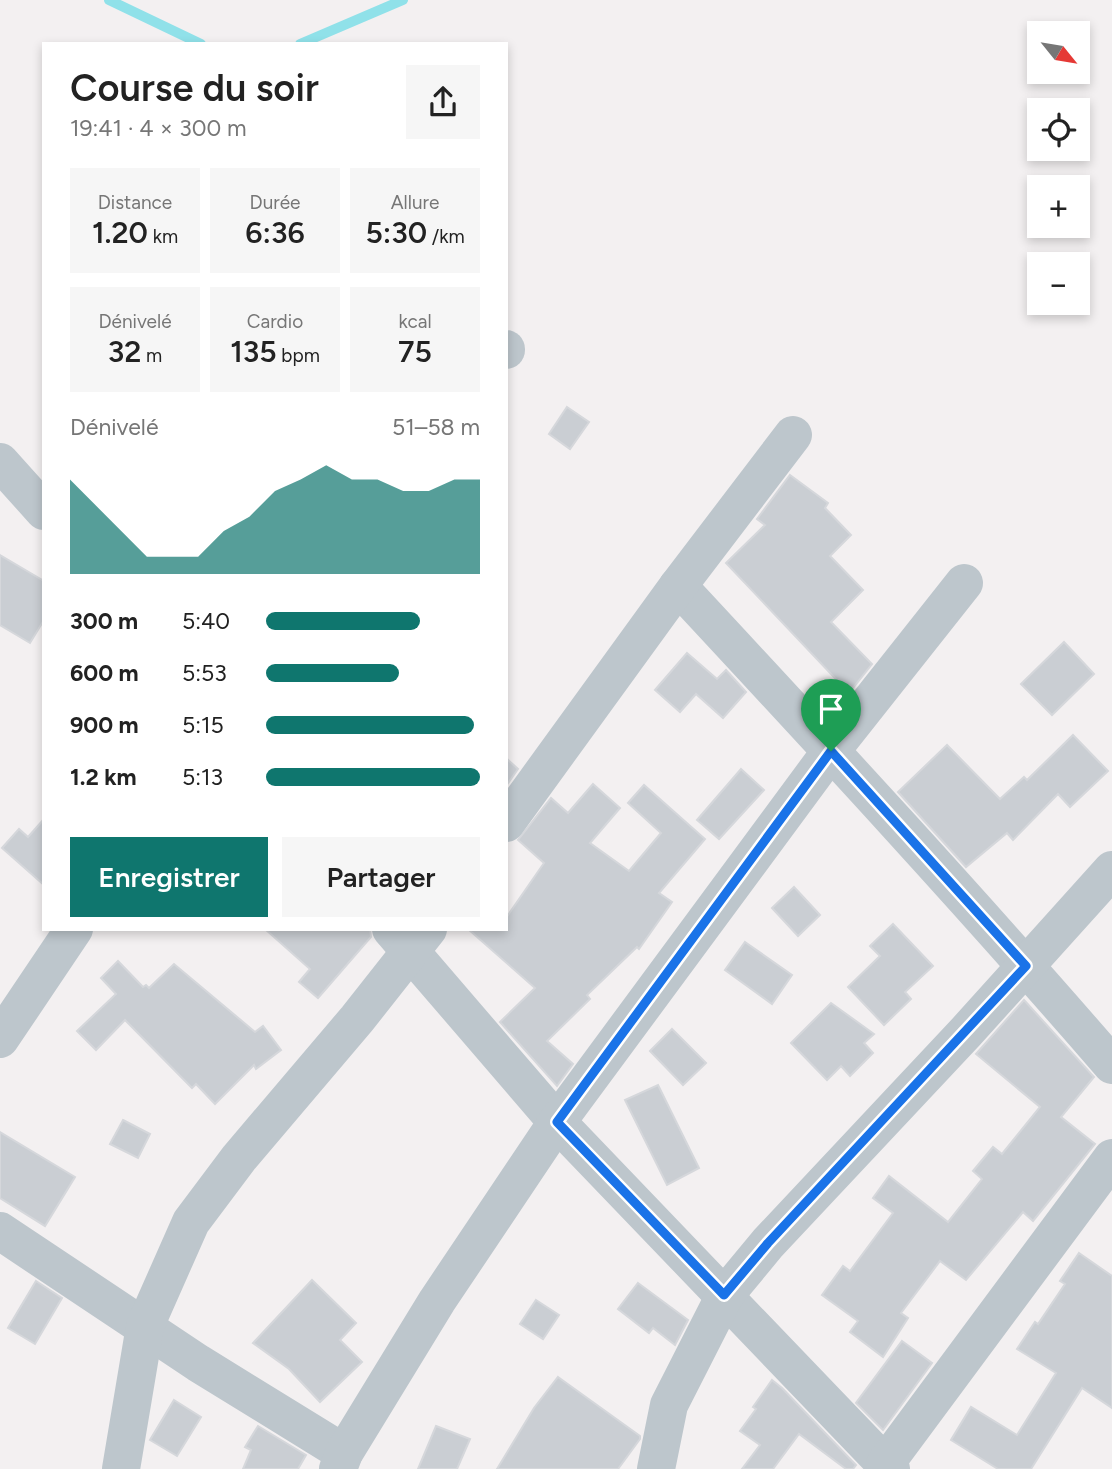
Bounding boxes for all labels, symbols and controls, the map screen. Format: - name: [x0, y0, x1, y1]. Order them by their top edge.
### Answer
- north arrow: [1027, 21, 1090, 84]
- map controls: [1027, 21, 1090, 315]
- text: Course du soir: [70, 65, 319, 111]
- button: share: [406, 65, 480, 139]
- button: locate: [1027, 98, 1090, 161]
- text: 19:41 · 4 × 300 m: [70, 114, 247, 142]
- button: +: [1027, 175, 1090, 238]
- text: Distance: [98, 191, 172, 214]
- text: Durée: [250, 191, 300, 214]
- text: Allure: [391, 191, 439, 214]
- text: 1.20: [92, 214, 148, 251]
- text: 6:36: [245, 214, 305, 251]
- text: 5:30: [365, 214, 427, 251]
- text: km: [148, 225, 178, 248]
- text: /km: [427, 225, 465, 248]
- button: −: [1027, 252, 1090, 315]
- text: Dénivelé: [98, 310, 172, 333]
- text: Cardio: [247, 310, 303, 333]
- text: kcal: [398, 310, 432, 333]
- text: 32: [108, 333, 141, 370]
- text: 135: [230, 333, 277, 370]
- text: 75: [398, 333, 432, 370]
- text: m: [141, 344, 162, 367]
- text: bpm: [277, 344, 320, 367]
- text: Dénivelé: [70, 413, 158, 441]
- text: 51–58 m: [392, 413, 480, 441]
- text: 300 m: [70, 607, 138, 635]
- text: 5:40: [182, 607, 230, 635]
- text: 600 m: [70, 659, 139, 687]
- text: 5:53: [182, 659, 227, 687]
- pin: [801, 679, 861, 751]
- icon: arrive: [812, 690, 850, 728]
- text: 900 m: [70, 711, 139, 739]
- text: 5:15: [182, 711, 224, 739]
- text: 1.2 km: [70, 763, 137, 791]
- text: 5:13: [182, 763, 223, 791]
- button: Enregistrer: [70, 837, 268, 917]
- button: Partager: [282, 837, 480, 917]

